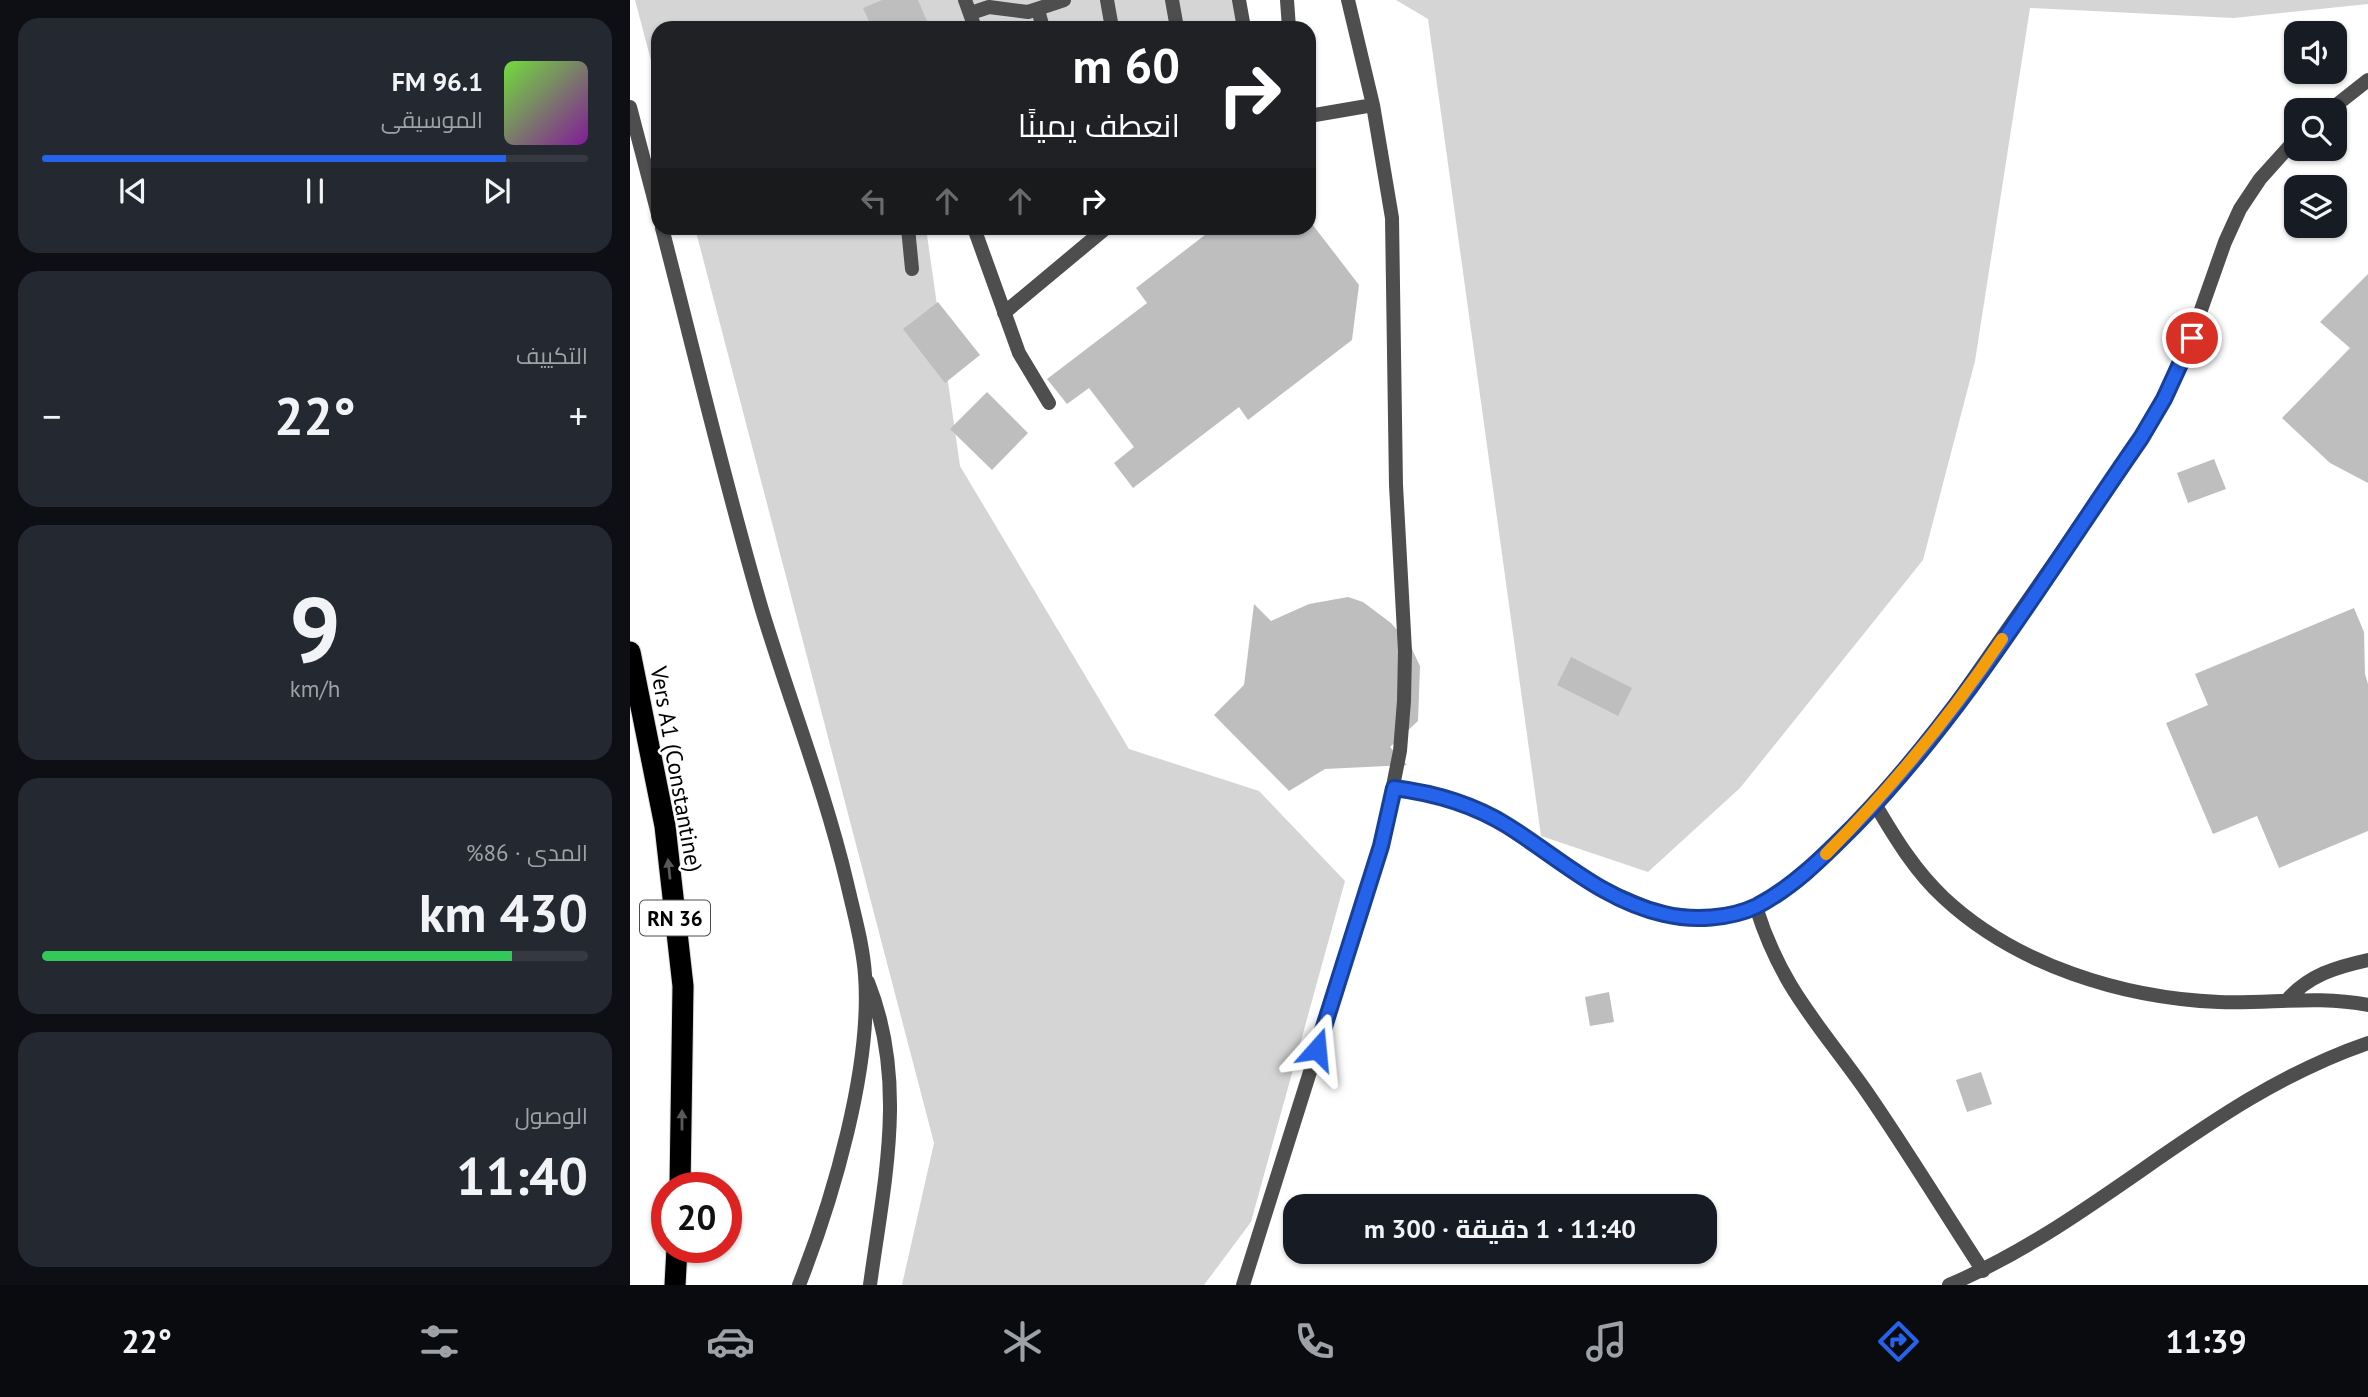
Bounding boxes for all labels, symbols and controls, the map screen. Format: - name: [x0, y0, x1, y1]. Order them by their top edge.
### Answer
- map controls: [2284, 21, 2347, 238]
- button: sound: [2284, 21, 2347, 84]
- text: 60 m: [1073, 33, 1180, 97]
- icon: right: [1204, 49, 1295, 140]
- text: 96.1 FM: [392, 65, 483, 98]
- button: search: [2284, 98, 2347, 161]
- text: انعطف يمينًا: [1018, 104, 1180, 146]
- text: الموسيقى: [381, 105, 483, 134]
- icon: previous: [114, 172, 152, 210]
- icon: pause: [296, 172, 334, 210]
- icon: next: [478, 172, 516, 210]
- button: layers: [2284, 175, 2347, 238]
- icon: left: [855, 182, 893, 220]
- icon: ahead: [928, 182, 966, 220]
- icon: ahead: [1001, 182, 1039, 220]
- icon: right: [1074, 182, 1112, 220]
- pin: [2162, 308, 2222, 368]
- icon: arrive: [2173, 319, 2211, 357]
- text: التكييف: [516, 341, 588, 370]
- text: 22°: [274, 382, 356, 449]
- text: −: [42, 391, 61, 440]
- text: +: [569, 391, 588, 440]
- text: 9: [289, 569, 341, 687]
- street label: Vers A1 (Constantine): [644, 663, 709, 874]
- text: km/h: [290, 674, 340, 703]
- text: المدى · 86%: [466, 838, 588, 867]
- one-way arrow: [664, 858, 675, 880]
- text: 430 km: [419, 879, 588, 946]
- road number: RN 36: [640, 900, 710, 936]
- position arrow: [1280, 1012, 1354, 1086]
- text: الوصول: [515, 1101, 588, 1130]
- one-way arrow: [676, 1109, 688, 1131]
- text: 11:40: [456, 1142, 588, 1209]
- speed limit sign: 20: [651, 1172, 742, 1263]
- text: 11:40 · 1 دقيقة · 300 m: [1364, 1212, 1636, 1245]
- icon: filters: [415, 1317, 464, 1366]
- icon: car: [706, 1317, 755, 1366]
- icon: climate: [998, 1317, 1047, 1366]
- icon: phone: [1290, 1317, 1339, 1366]
- icon: music: [1582, 1317, 1631, 1366]
- icon: directions: [1874, 1317, 1923, 1366]
- text: 22°: [121, 1320, 172, 1362]
- text: 11:39: [2165, 1320, 2247, 1362]

